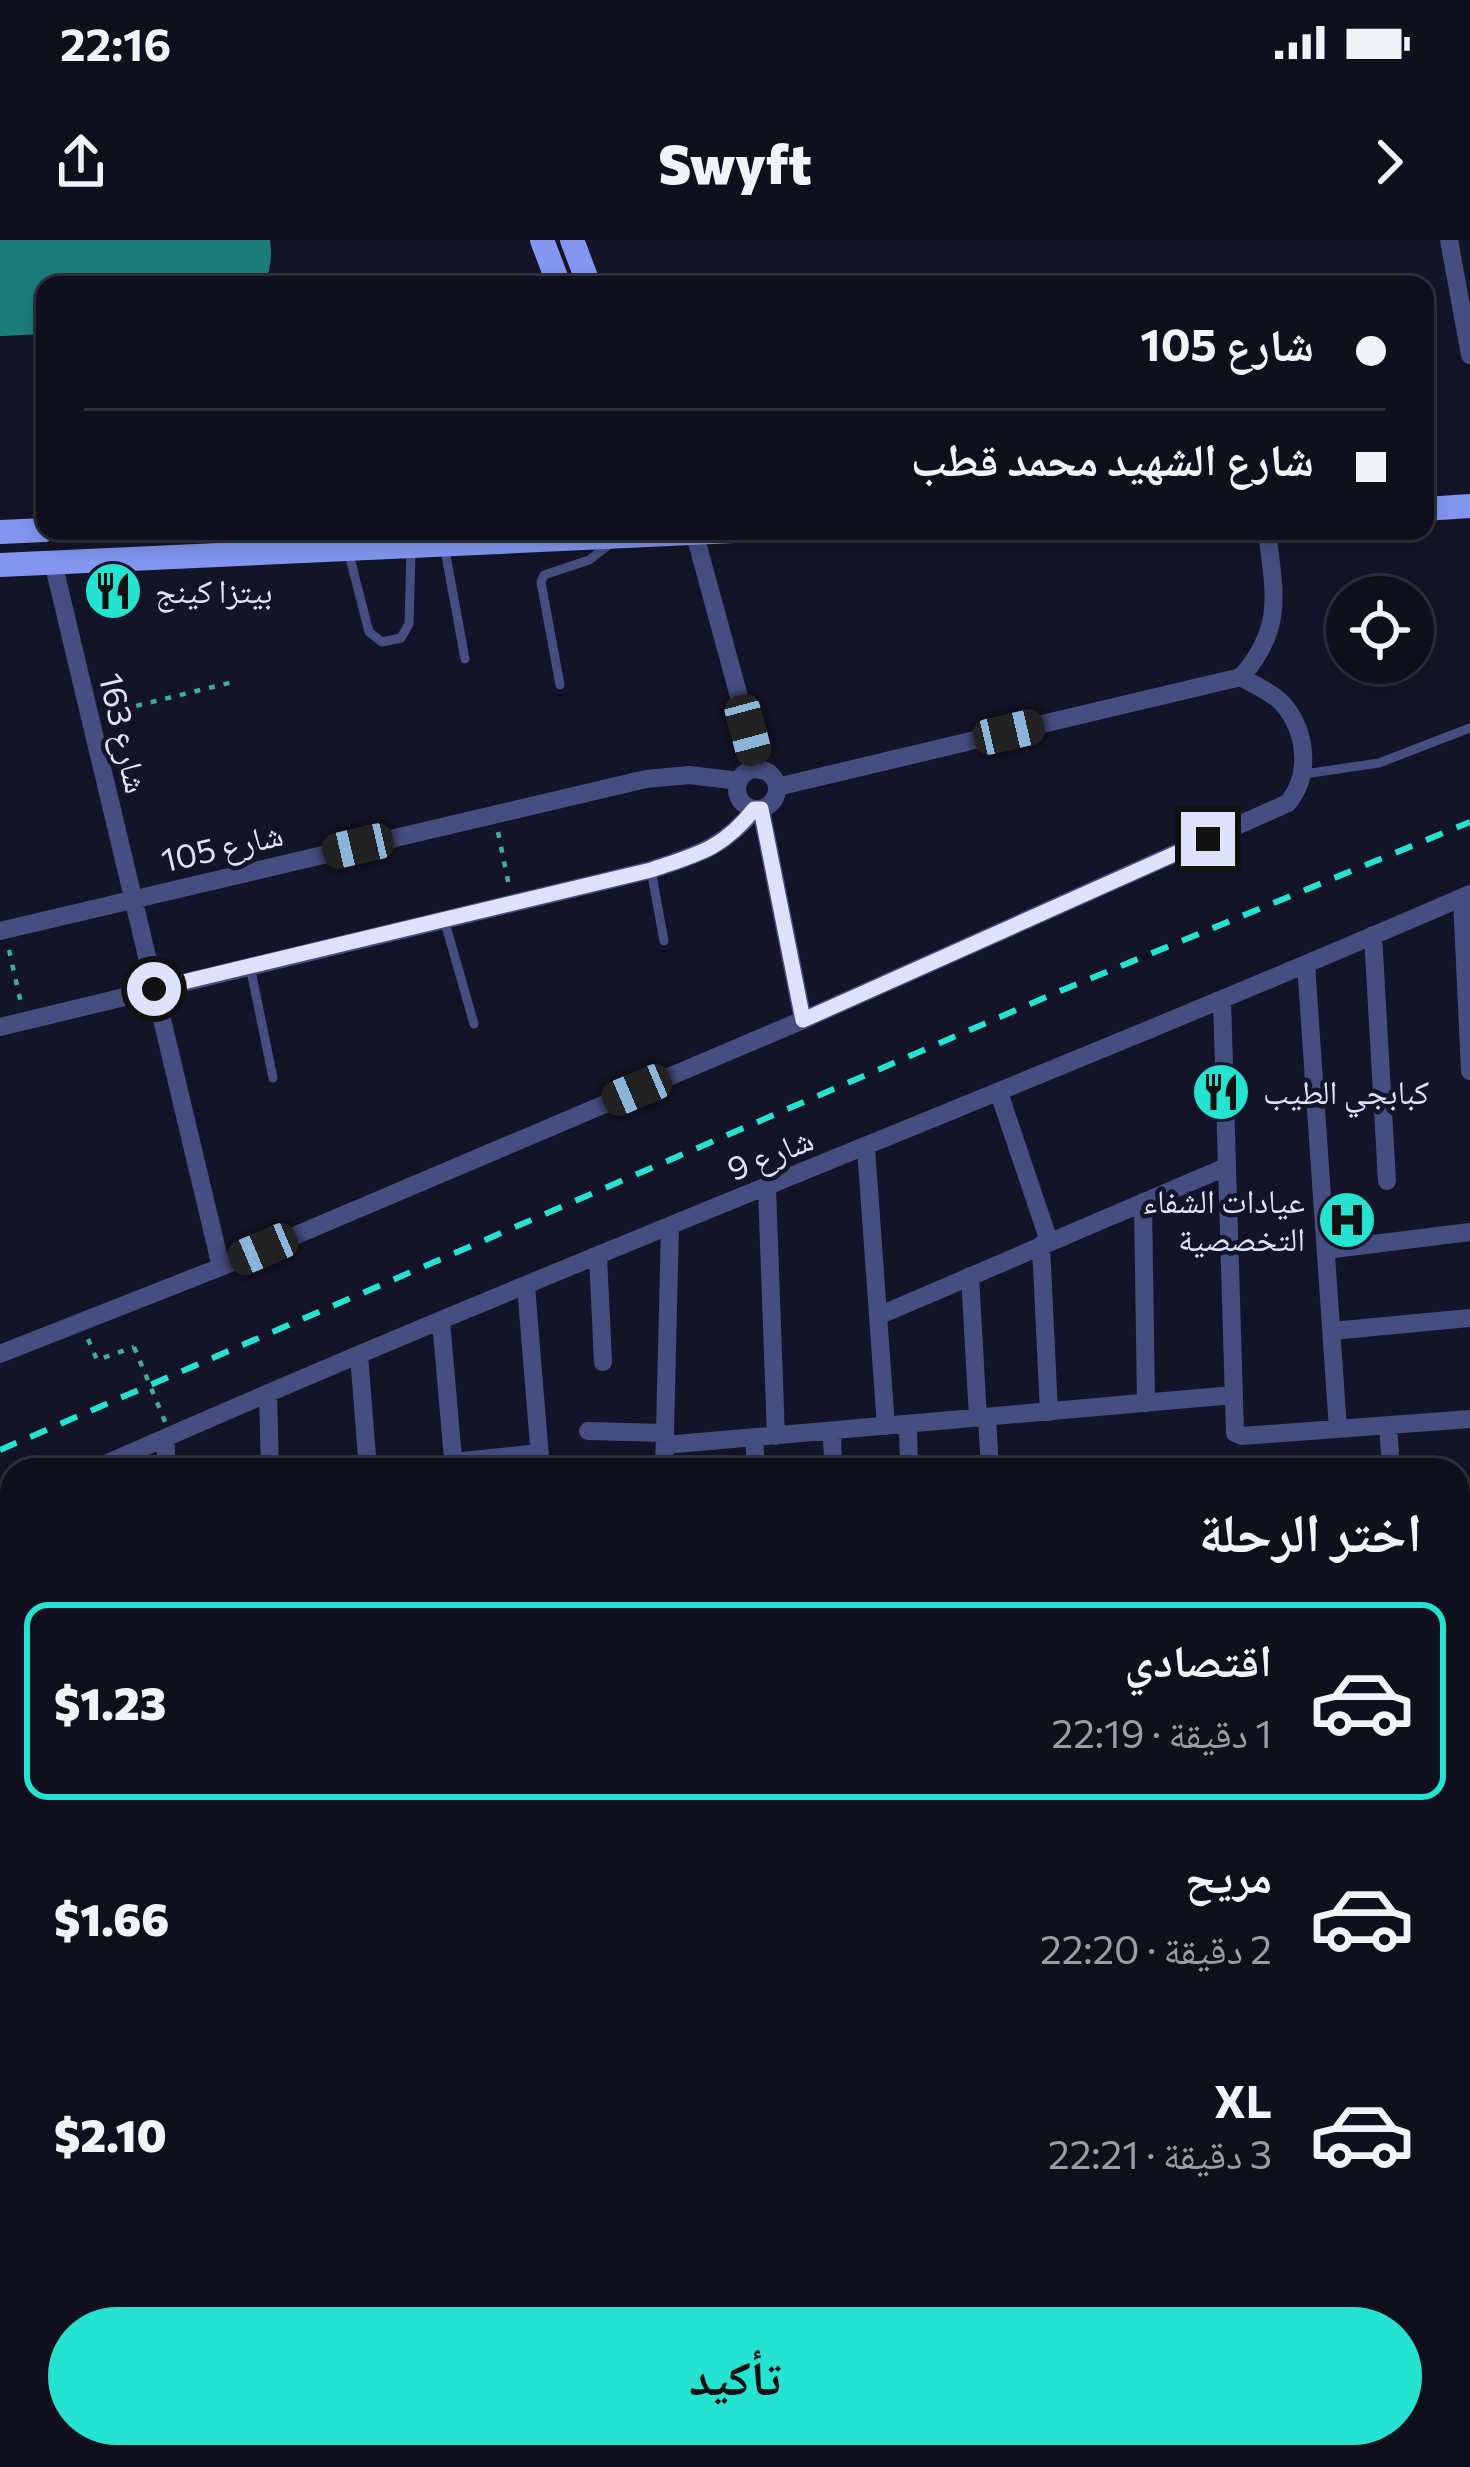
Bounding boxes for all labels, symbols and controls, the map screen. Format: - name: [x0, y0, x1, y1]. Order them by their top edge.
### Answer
- text: 22:16: [60, 15, 171, 70]
- icon: share: [48, 129, 114, 195]
- text: Swyft: [658, 129, 812, 195]
- icon: forward: [1356, 129, 1422, 195]
- text: شارع 105: [1140, 315, 1314, 370]
- text: شارع الشهيد محمد قطب: [911, 430, 1314, 485]
- restaurant icon: بيتزا كينج: [82, 560, 144, 622]
- place label: بيتزا كينج: [155, 569, 273, 613]
- map controls: [1326, 576, 1434, 684]
- button: locate: [1326, 576, 1434, 684]
- street label: شارع 163: [90, 669, 159, 797]
- car: [721, 691, 775, 769]
- car: [970, 706, 1048, 758]
- street label: شارع 105: [157, 812, 287, 881]
- route end: [1181, 812, 1235, 866]
- car: [319, 820, 397, 872]
- route start: [127, 962, 181, 1016]
- car: [597, 1059, 677, 1121]
- restaurant icon: كبابجي الطيب: [1190, 1061, 1252, 1123]
- place label: كبابجي الطيب: [1263, 1070, 1429, 1118]
- street label: شارع 9: [720, 1117, 819, 1190]
- place label: عيادات الشفاء التخصصية: [1143, 1179, 1305, 1258]
- hospital icon: عيادات الشفاء التخصصية: [1316, 1189, 1378, 1251]
- car: [223, 1218, 303, 1280]
- text: اختر الرحلة: [1199, 1497, 1422, 1563]
- text: اقتصادي: [1125, 1631, 1272, 1686]
- icon: car: [1308, 1647, 1416, 1755]
- text: $1.23: [54, 1674, 166, 1729]
- text: 1 دقيقة · 22:19: [1052, 1708, 1272, 1756]
- text: مريح: [1185, 1847, 1272, 1902]
- icon: car: [1308, 1863, 1416, 1971]
- text: $1.66: [54, 1890, 169, 1945]
- text: 2 دقيقة · 22:20: [1040, 1924, 1272, 1972]
- text: XL: [1214, 2072, 1272, 2127]
- icon: car: [1308, 2079, 1416, 2187]
- text: $2.10: [54, 2106, 167, 2161]
- text: 3 دقيقة · 22:21: [1048, 2129, 1272, 2177]
- button: تأكيد: [48, 2307, 1422, 2445]

